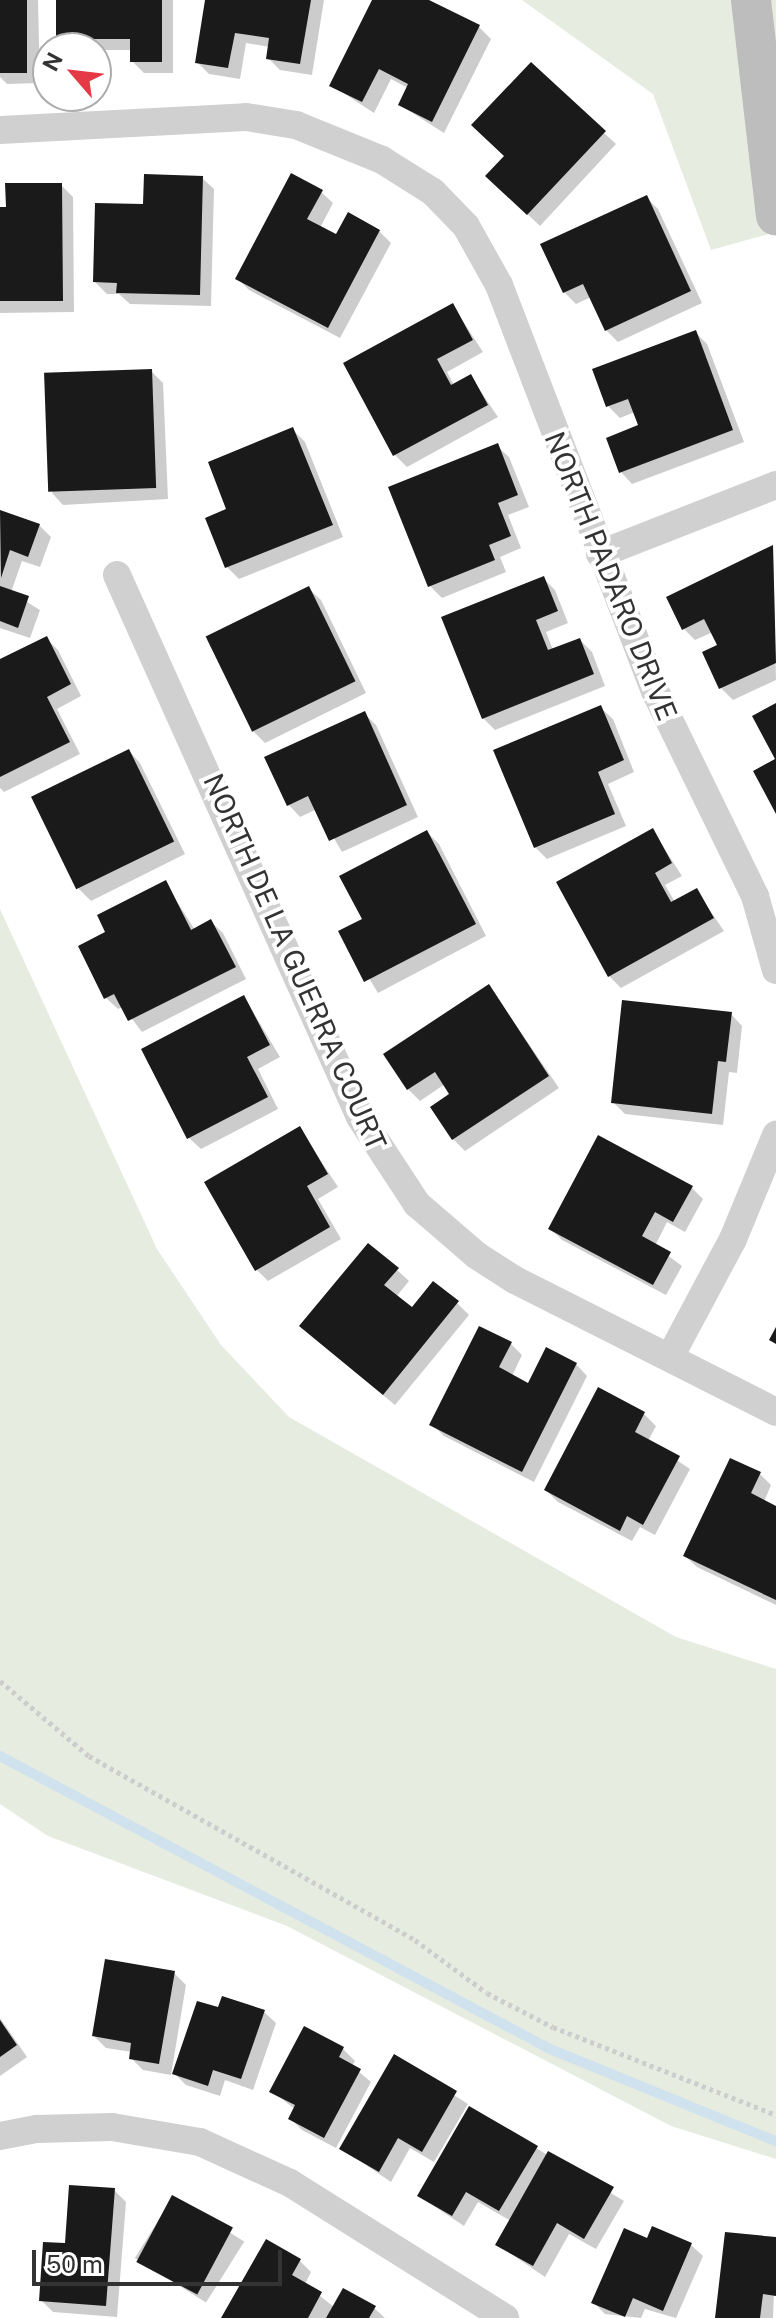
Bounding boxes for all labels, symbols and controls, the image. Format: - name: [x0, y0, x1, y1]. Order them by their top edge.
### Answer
- north arrow: [32, 32, 112, 112]
- text: N: [37, 48, 68, 75]
- street label: NORTH PADARO DRIVE: [538, 427, 684, 725]
- street label: NORTH DE LA GUERRA COURT: [197, 768, 393, 1156]
- scale bar: [36, 2234, 286, 2284]
- text: 50 m: [46, 2250, 103, 2278]

